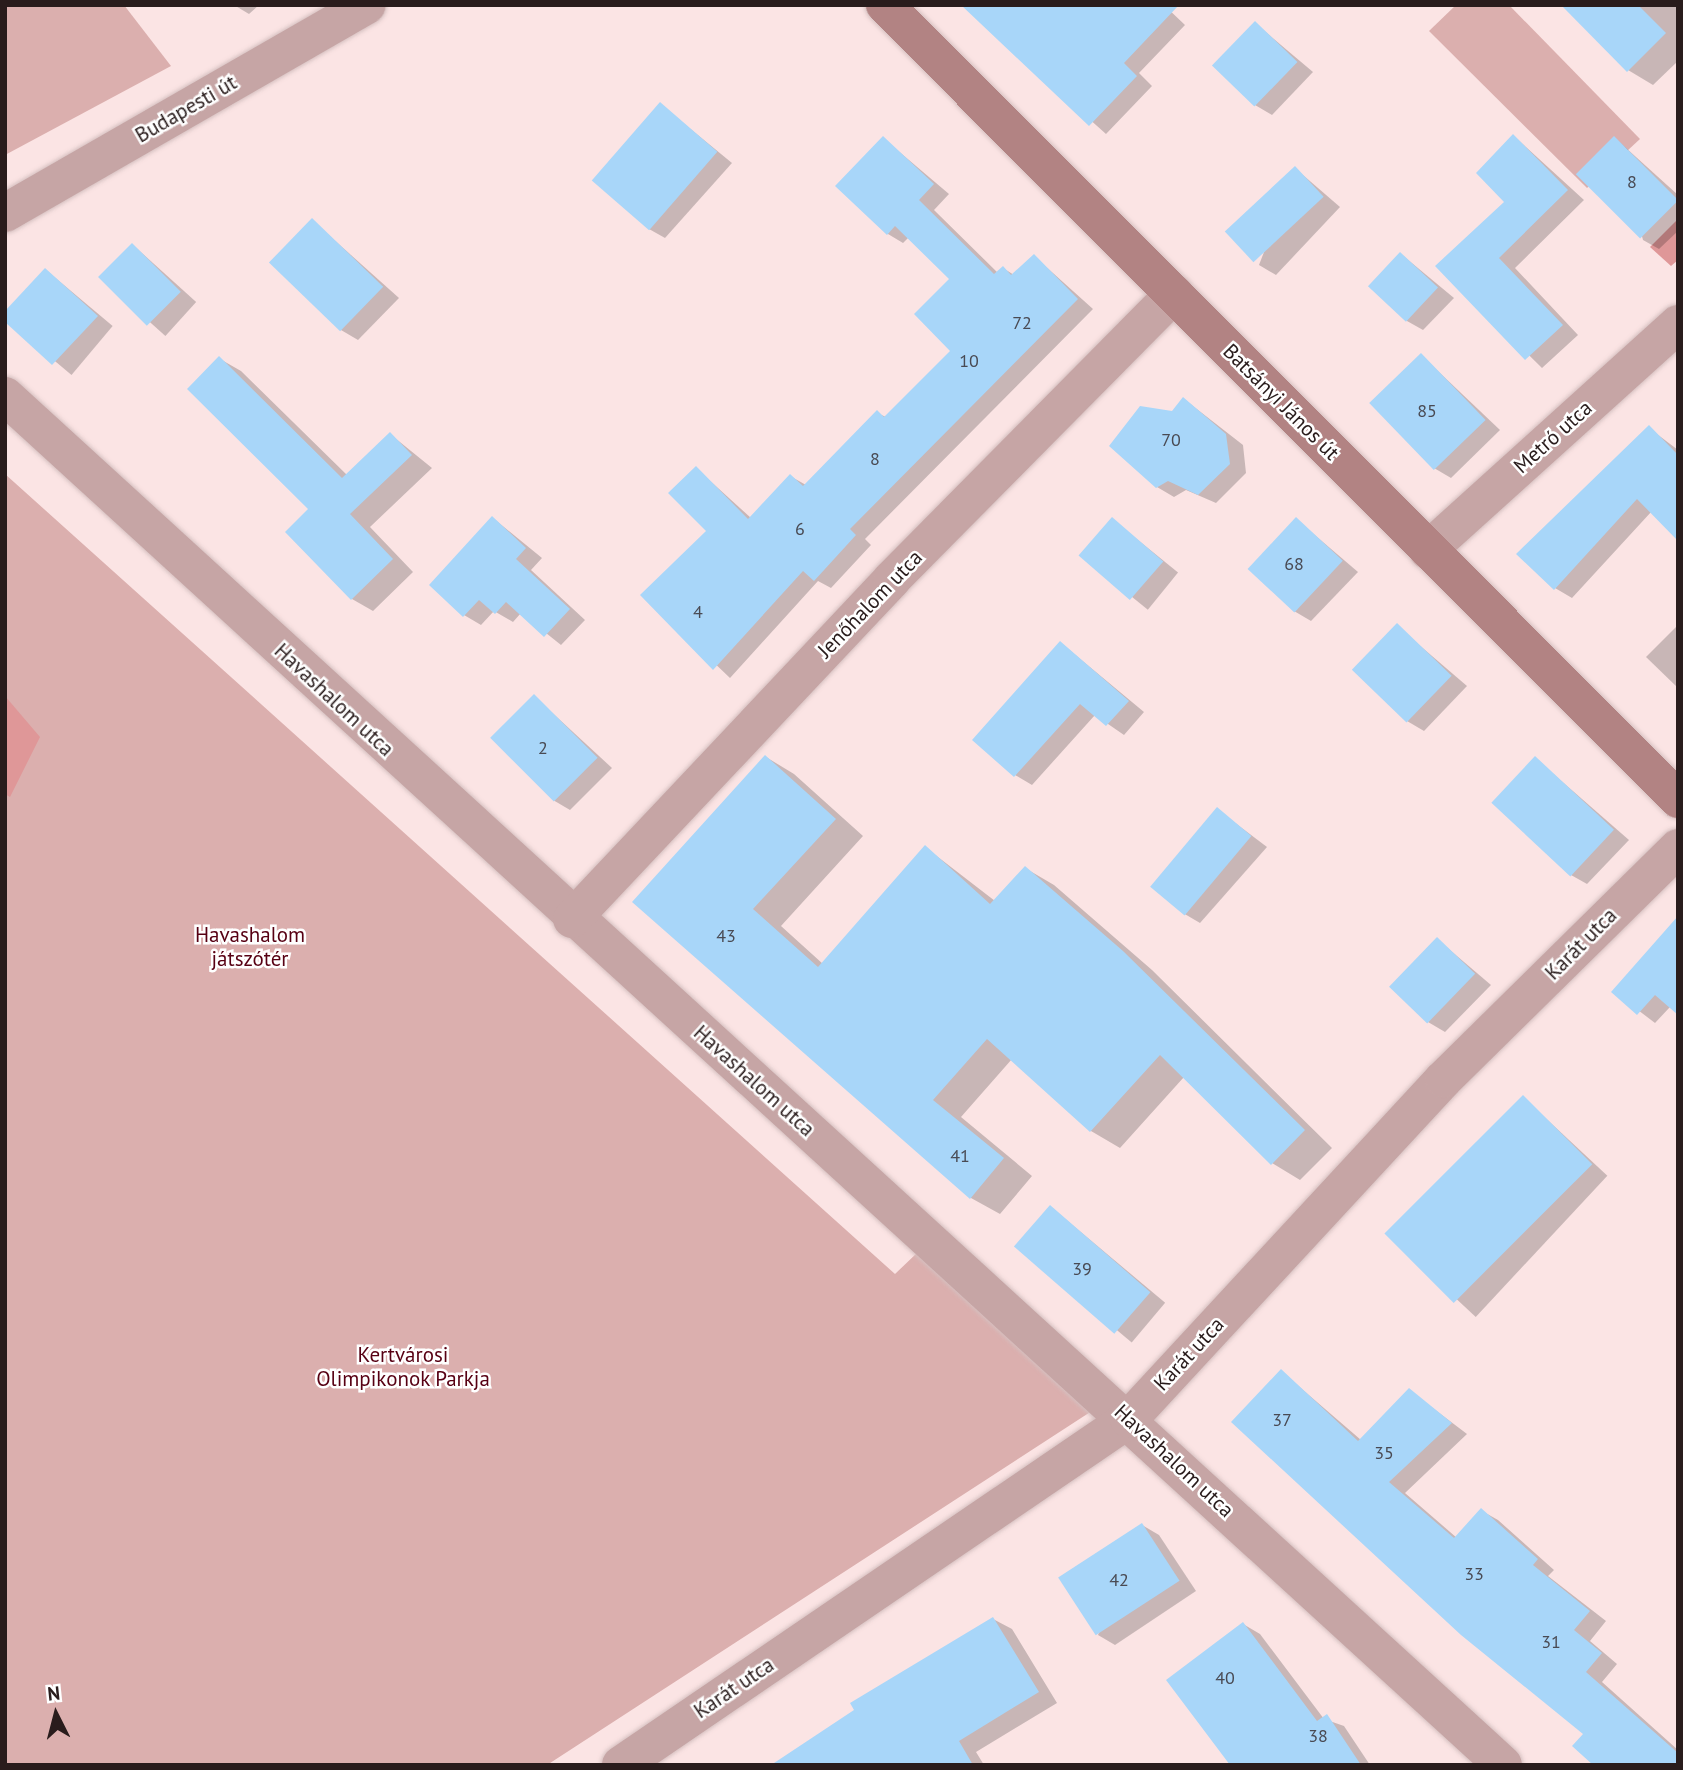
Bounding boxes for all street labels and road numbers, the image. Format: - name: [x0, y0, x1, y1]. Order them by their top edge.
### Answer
- street label: Budapesti út: [131, 70, 241, 148]
- street label: Batsányi János út: [1218, 339, 1344, 465]
- street label: Metró utca: [1509, 395, 1597, 479]
- street label: Jenőhalom utca: [812, 545, 928, 663]
- street label: Havashalom utca: [269, 638, 399, 762]
- street label: Karát utca: [1540, 903, 1622, 985]
- street label: Havashalom utca: [688, 1020, 820, 1142]
- street label: Karát utca: [1149, 1312, 1229, 1396]
- street label: Havashalom utca: [1109, 1399, 1239, 1523]
- street label: Karát utca: [689, 1652, 779, 1724]

